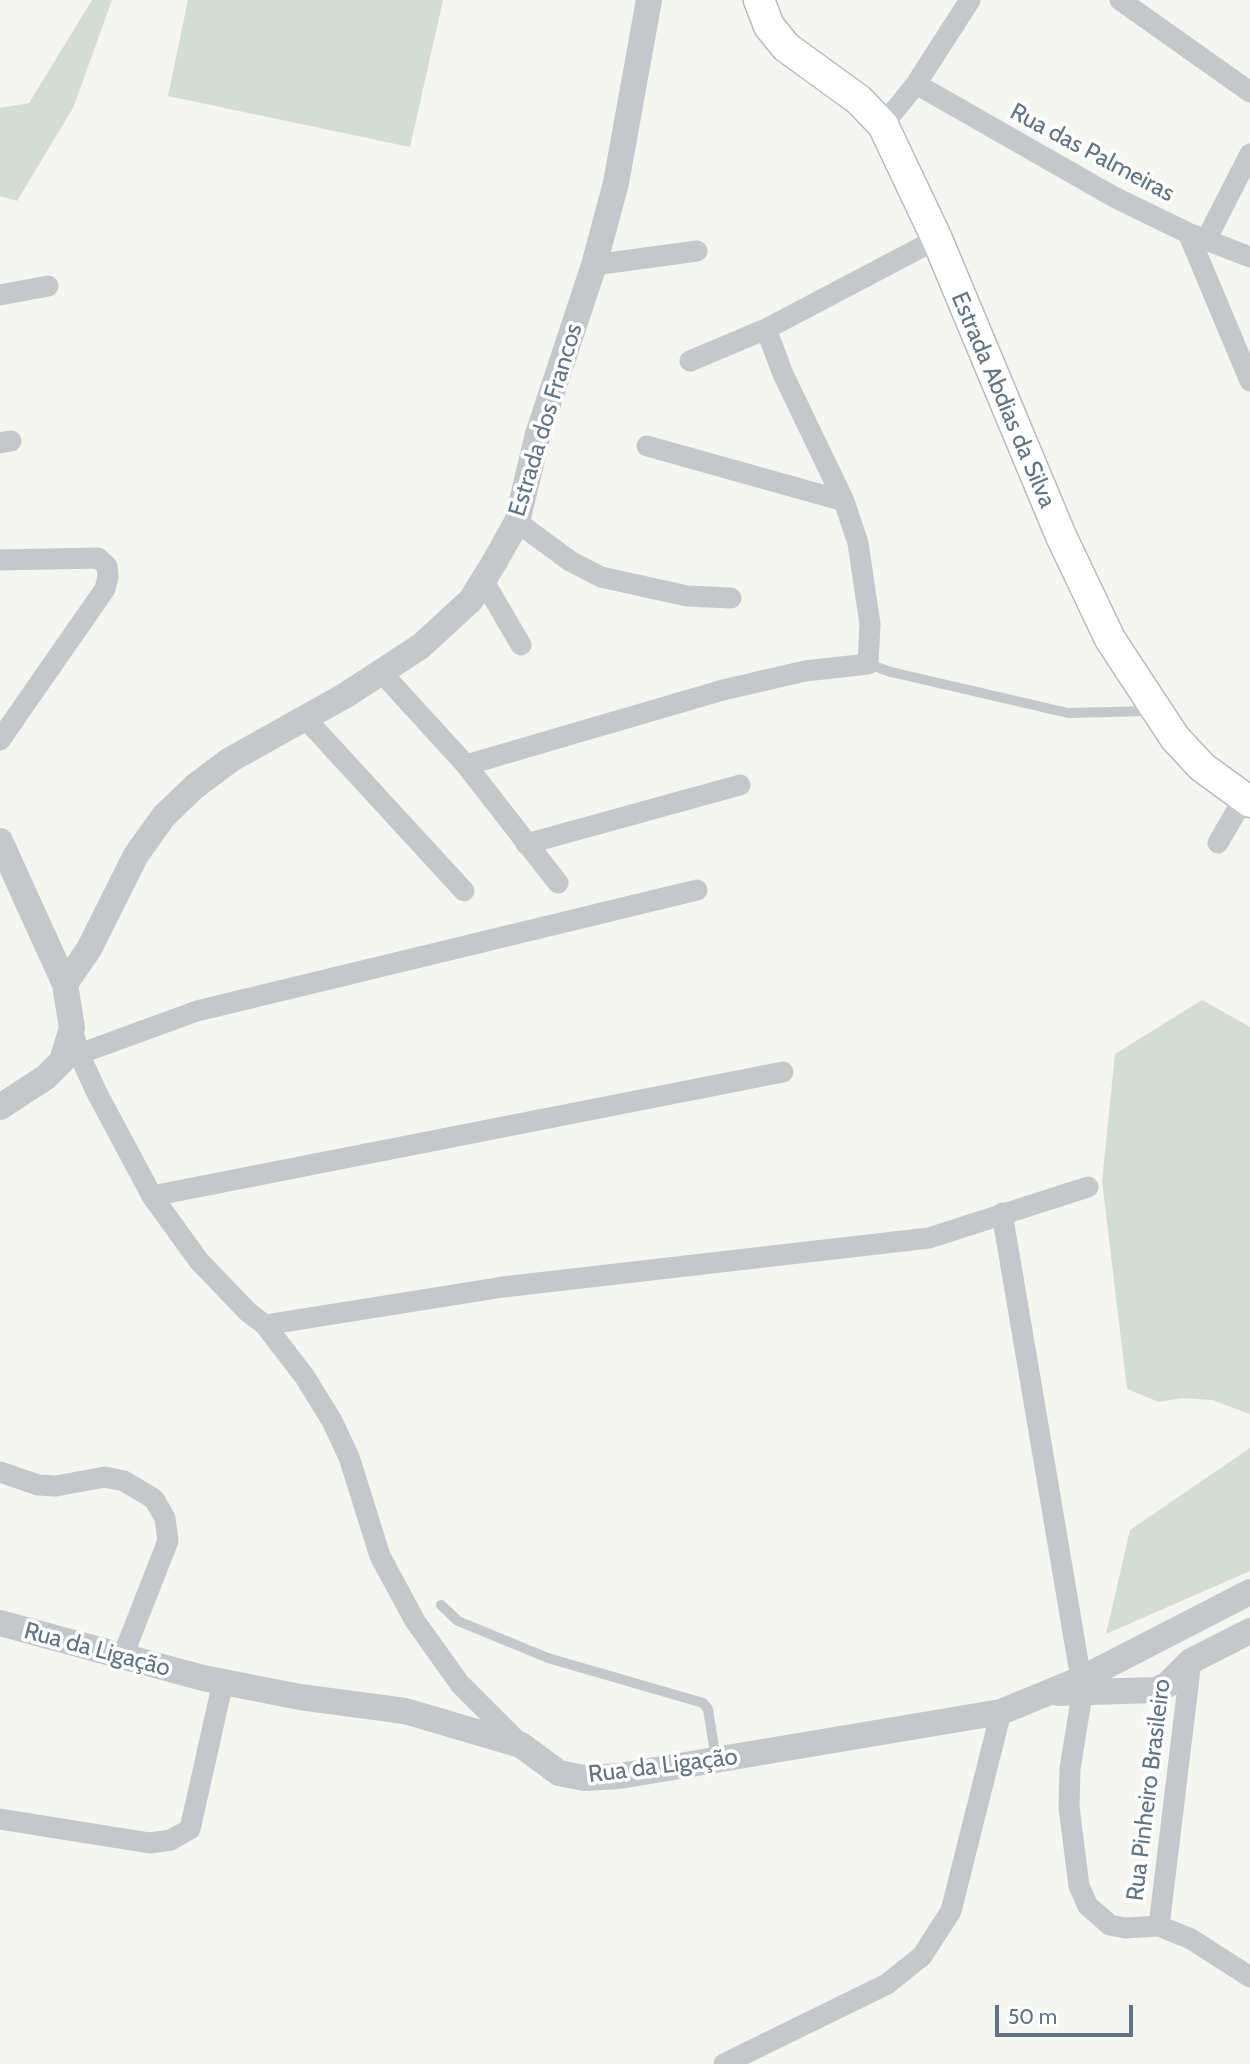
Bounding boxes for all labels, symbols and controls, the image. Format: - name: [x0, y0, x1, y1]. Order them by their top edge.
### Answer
- street label: Rua das Palmeiras: [1005, 98, 1179, 208]
- street label: Estrada Abdias da Silva: [944, 288, 1062, 512]
- street label: Estrada dos Francos: [503, 320, 589, 520]
- street label: Rua da Ligação: [21, 1617, 173, 1683]
- street label: Rua Pinheiro Brasileiro: [1121, 1677, 1177, 1903]
- street label: Rua da Ligação: [587, 1743, 739, 1789]
- scale bar: [998, 1990, 1136, 2034]
- text: 50 m: [1008, 2004, 1057, 2029]

